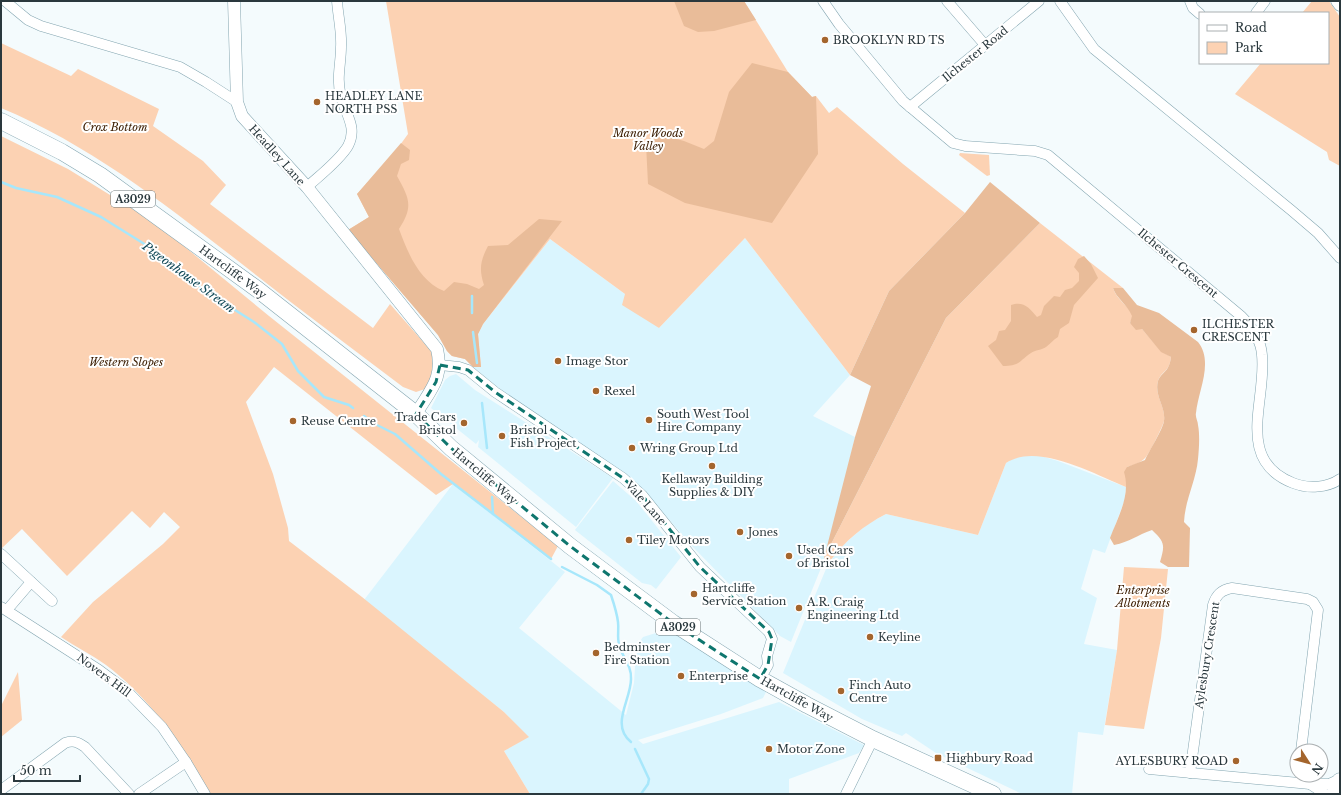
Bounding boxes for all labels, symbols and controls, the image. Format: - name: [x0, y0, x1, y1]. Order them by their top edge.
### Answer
- legend: [1199, 12, 1329, 64]
- text: Road: [1235, 20, 1267, 35]
- street label: Ilchester Road: [939, 23, 1011, 85]
- place label: BROOKLYN RD TS: [833, 33, 944, 47]
- marker: BROOKLYN RD TS: [820, 35, 830, 45]
- text: Park: [1235, 40, 1263, 55]
- place label: HEADLEY LANE NORTH PSS: [325, 89, 422, 116]
- marker: HEADLEY LANE NORTH PSS: [312, 97, 322, 107]
- park label: Crox Bottom: [82, 120, 148, 134]
- street label: Headley Lane: [246, 122, 308, 188]
- park label: Manor Woods Valley: [612, 126, 683, 153]
- road number: A3029: [111, 191, 155, 207]
- street label: Ilchester Crescent: [1135, 225, 1222, 301]
- water label: Pigeonhouse Stream: [139, 238, 239, 316]
- street label: Hartcliffe Way: [197, 242, 269, 302]
- place label: ILCHESTER CRESCENT: [1202, 317, 1274, 344]
- marker: ILCHESTER CRESCENT: [1189, 325, 1199, 335]
- place label: Image Stor: [566, 354, 629, 368]
- park label: Western Slopes: [89, 355, 163, 369]
- marker: Image Stor: [553, 356, 563, 366]
- place label: Rexel: [604, 384, 636, 398]
- marker: Rexel: [591, 386, 601, 396]
- place label: South West Tool Hire Company: [657, 407, 749, 434]
- place label: Trade Cars Bristol: [395, 410, 456, 437]
- place label: Reuse Centre: [301, 414, 376, 428]
- marker: South West Tool Hire Company: [644, 415, 654, 425]
- marker: Reuse Centre: [288, 416, 298, 426]
- marker: Trade Cars Bristol: [459, 418, 469, 428]
- place label: Bristol Fish Project: [510, 423, 577, 450]
- marker: Bristol Fish Project: [497, 431, 507, 441]
- place label: Wring Group Ltd: [639, 441, 739, 455]
- marker: Wring Group Ltd: [627, 443, 637, 453]
- street label: Hartcliffe Way: [450, 445, 520, 507]
- marker: Kellaway Building Supplies & DIY: [707, 461, 717, 471]
- place label: Kellaway Building Supplies & DIY: [661, 472, 763, 499]
- street label: Vale Lane: [622, 477, 669, 528]
- place label: Jones: [746, 525, 778, 539]
- marker: Jones: [735, 527, 745, 537]
- place label: Tiley Motors: [637, 533, 709, 547]
- marker: Tiley Motors: [624, 535, 634, 545]
- place label: Used Cars of Bristol: [797, 543, 853, 570]
- marker: Used Cars of Bristol: [784, 551, 794, 561]
- place label: Hartcliffe Service Station: [702, 581, 787, 608]
- park label: Enterprise Allotments: [1114, 583, 1170, 610]
- marker: Hartcliffe Service Station: [689, 589, 699, 599]
- place label: A.R. Craig Engineering Ltd: [806, 595, 899, 622]
- street label: Aylesbury Crescent: [1191, 600, 1223, 711]
- marker: A.R. Craig Engineering Ltd: [794, 603, 804, 613]
- road number: A3029: [656, 619, 700, 635]
- place label: Keyline: [878, 630, 921, 644]
- marker: Keyline: [865, 632, 875, 642]
- place label: Bedminster Fire Station: [604, 640, 671, 667]
- marker: Bedminster Fire Station: [591, 648, 601, 658]
- street label: Novers Hill: [74, 650, 134, 700]
- place label: Enterprise: [689, 669, 748, 683]
- marker: Enterprise: [676, 671, 686, 681]
- street label: Hartcliffe Way: [758, 673, 836, 725]
- place label: Finch Auto Centre: [849, 678, 911, 705]
- marker: Finch Auto Centre: [836, 686, 846, 696]
- place label: Motor Zone: [777, 742, 845, 756]
- north arrow: [1289, 743, 1329, 783]
- marker: Motor Zone: [764, 744, 774, 754]
- place label: Highbury Road: [946, 751, 1034, 765]
- marker: Highbury Road: [933, 753, 943, 763]
- place label: AYLESBURY ROAD: [1115, 754, 1228, 768]
- marker: AYLESBURY ROAD: [1231, 756, 1241, 766]
- scale bar: [14, 757, 80, 783]
- text: N: [1308, 761, 1326, 778]
- text: 50 m: [20, 763, 52, 778]

